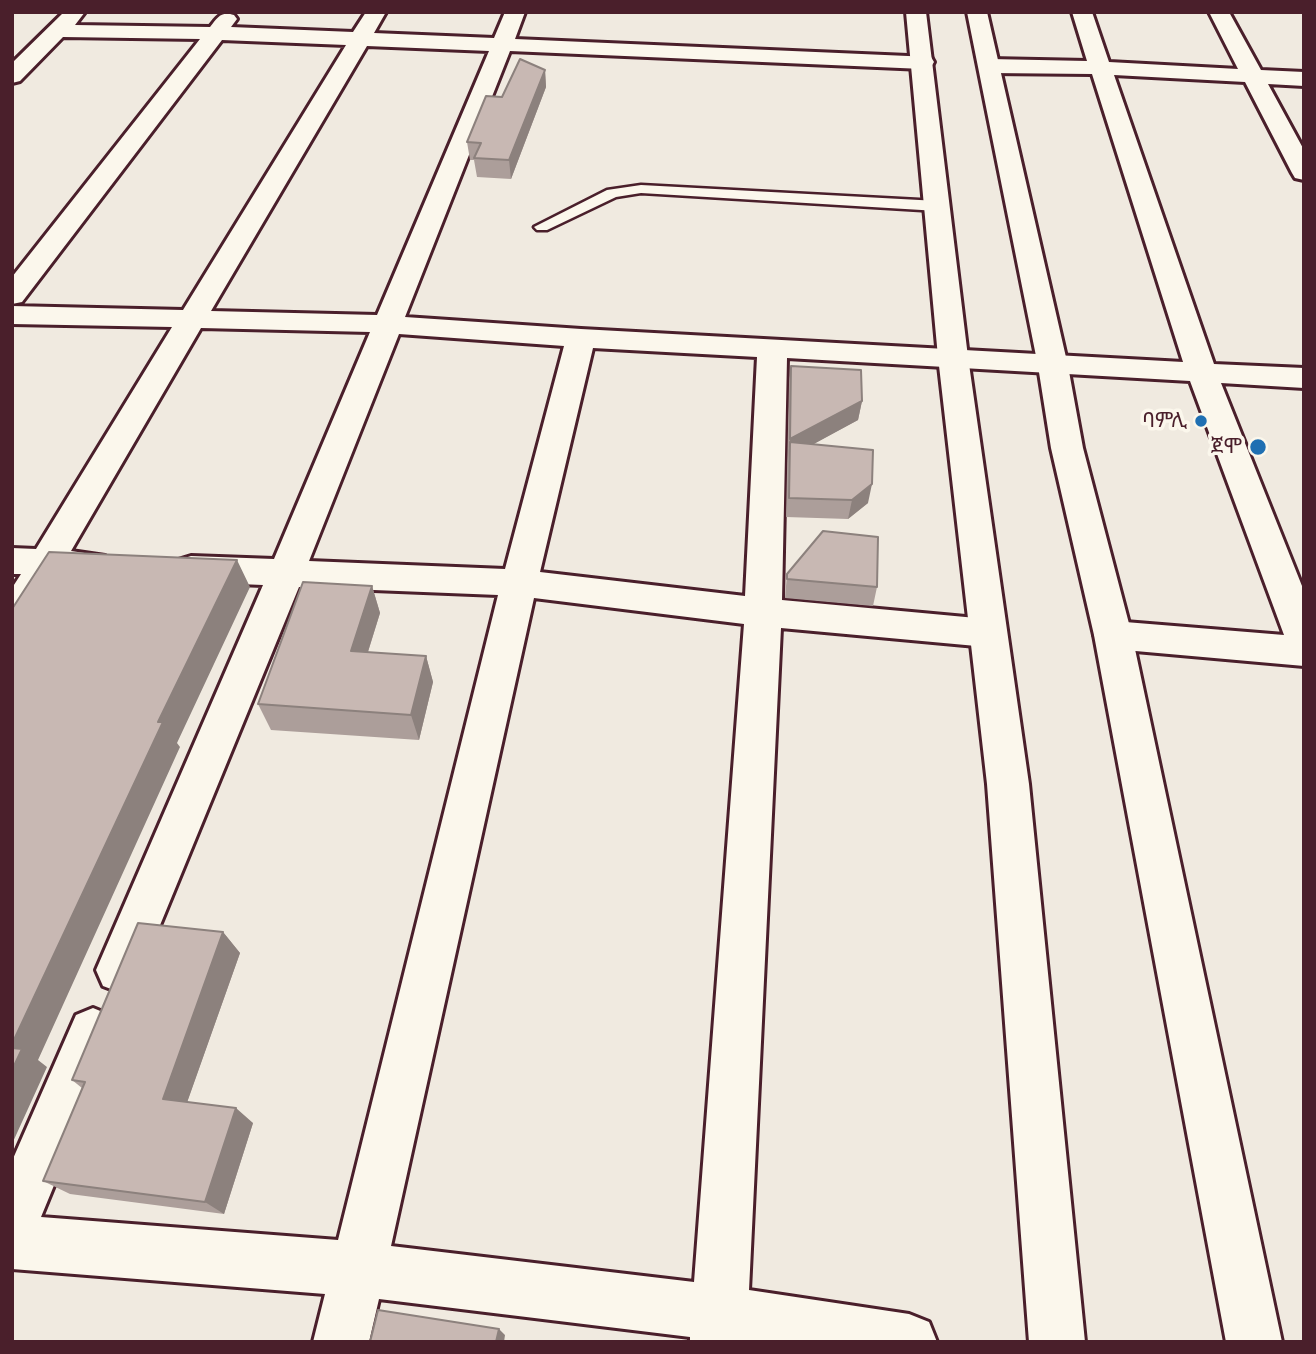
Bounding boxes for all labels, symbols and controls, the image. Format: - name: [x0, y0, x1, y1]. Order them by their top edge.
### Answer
- place label: ባምሊ: [1142, 408, 1187, 434]
- marker: ባምሊ: [1193, 413, 1209, 429]
- place label: ጀሞ: [1211, 434, 1242, 460]
- marker: ጀሞ: [1248, 437, 1268, 457]

